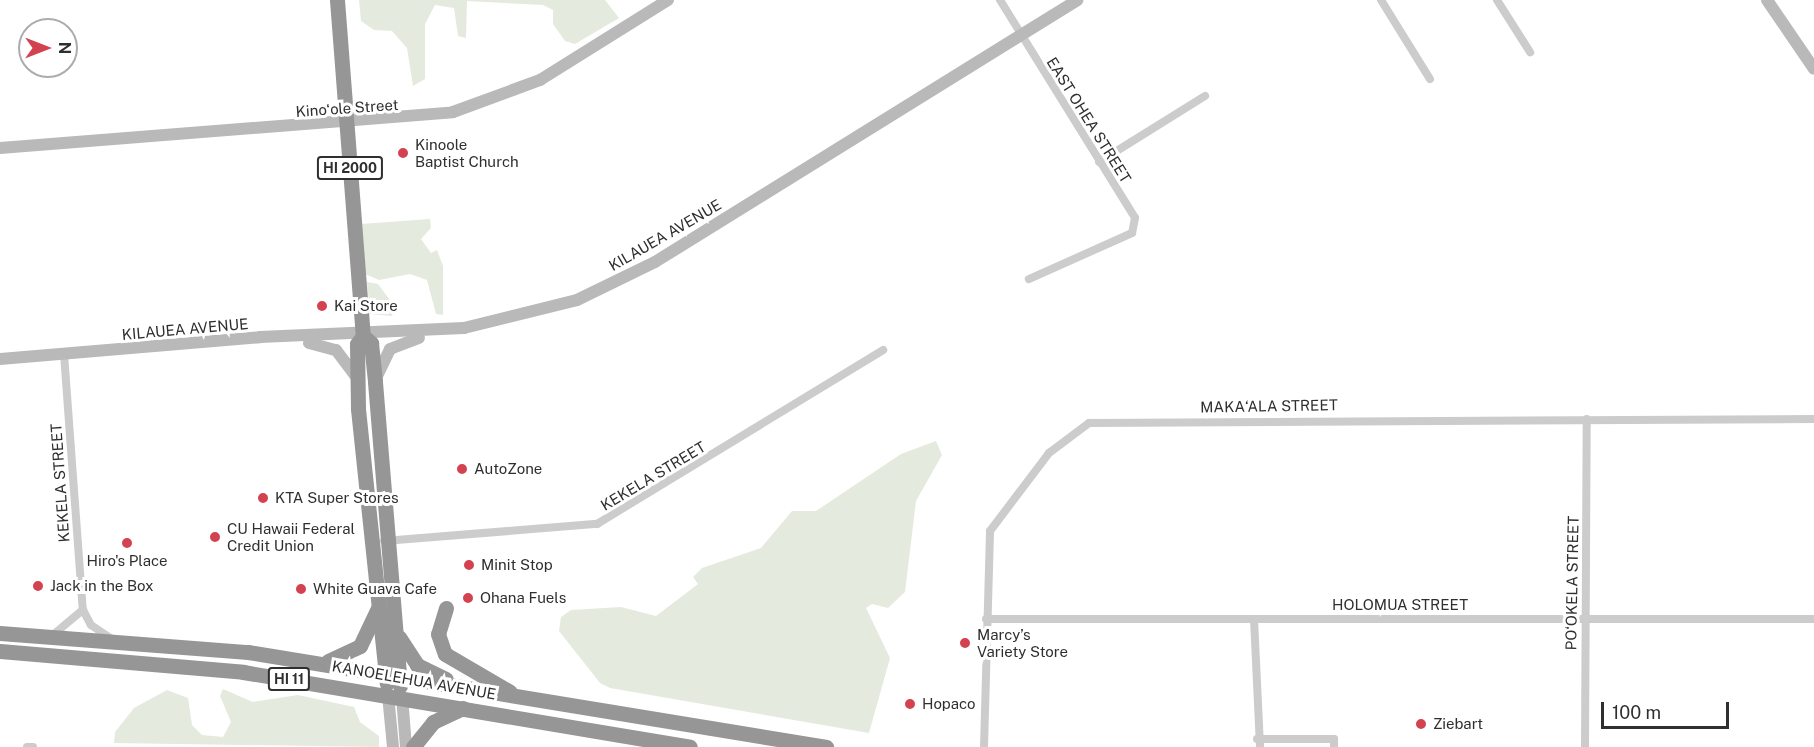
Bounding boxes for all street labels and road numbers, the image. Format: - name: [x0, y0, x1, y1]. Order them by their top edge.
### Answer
- street label: EAST OHEA STREET: [1043, 54, 1135, 186]
- street label: Kinoʻole Street: [295, 95, 399, 121]
- road number: HI 2000: [316, 157, 385, 179]
- street label: KILAUEA AVENUE: [606, 195, 724, 275]
- street label: KILAUEA AVENUE: [121, 315, 249, 343]
- street label: MAKA‘ALA STREET: [1200, 396, 1338, 416]
- street label: KEKELA STREET: [47, 423, 73, 543]
- street label: KEKELA STREET: [597, 438, 709, 514]
- street label: PO‘OKELA STREET: [1562, 515, 1582, 651]
- street label: HOLOMUA STREET: [1332, 596, 1468, 614]
- street label: KANOELEHUA AVENUE: [331, 657, 497, 703]
- road number: HI 11: [266, 668, 312, 690]

